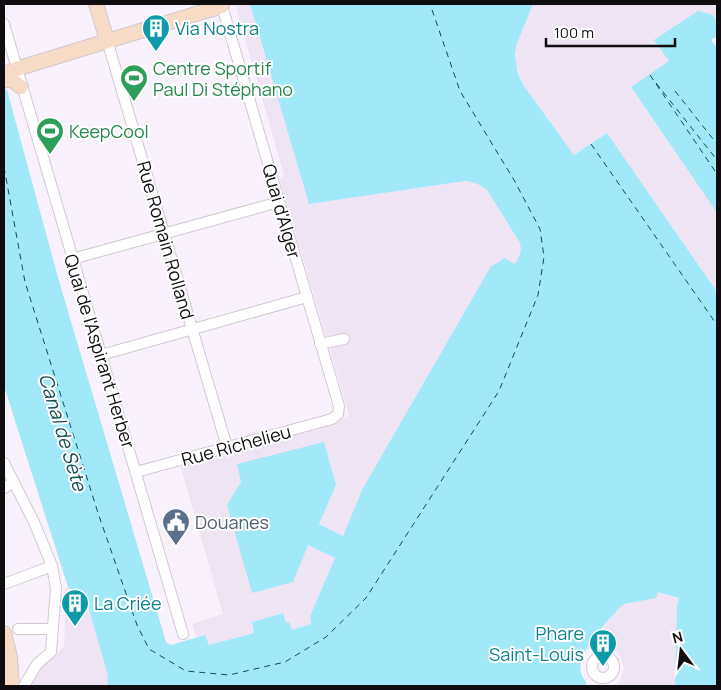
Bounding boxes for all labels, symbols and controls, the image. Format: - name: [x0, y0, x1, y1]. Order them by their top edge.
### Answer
- building icon: Via Nostra: [141, 13, 171, 52]
- scale bar: [546, 15, 675, 47]
- place label: Via Nostra: [175, 16, 259, 40]
- text: 100 m: [554, 22, 594, 43]
- place label: Centre Sportif Paul Di Stéphano: [153, 56, 293, 101]
- sports icon: Centre Sportif Paul Di Stéphano: [119, 63, 149, 102]
- sports icon: KeepCool: [35, 116, 65, 155]
- place label: KeepCool: [69, 119, 149, 143]
- street label: Rue Romain Rolland: [132, 158, 200, 322]
- street label: Quai d'Alger: [257, 161, 307, 261]
- street label: Quai de l'Aspirant Herber: [59, 251, 141, 452]
- water label: Canal de Sète: [33, 370, 94, 496]
- street label: Rue Richelieu: [179, 419, 293, 471]
- public building icon: Douanes: [161, 507, 191, 546]
- place label: Douanes: [195, 510, 269, 534]
- building icon: La Criée: [60, 588, 90, 627]
- place label: La Criée: [94, 591, 161, 615]
- place label: Phare Saint-Louis: [489, 621, 584, 666]
- north arrow: [656, 625, 706, 675]
- text: N: [670, 626, 685, 647]
- building icon: Phare Saint-Louis: [588, 628, 618, 667]

